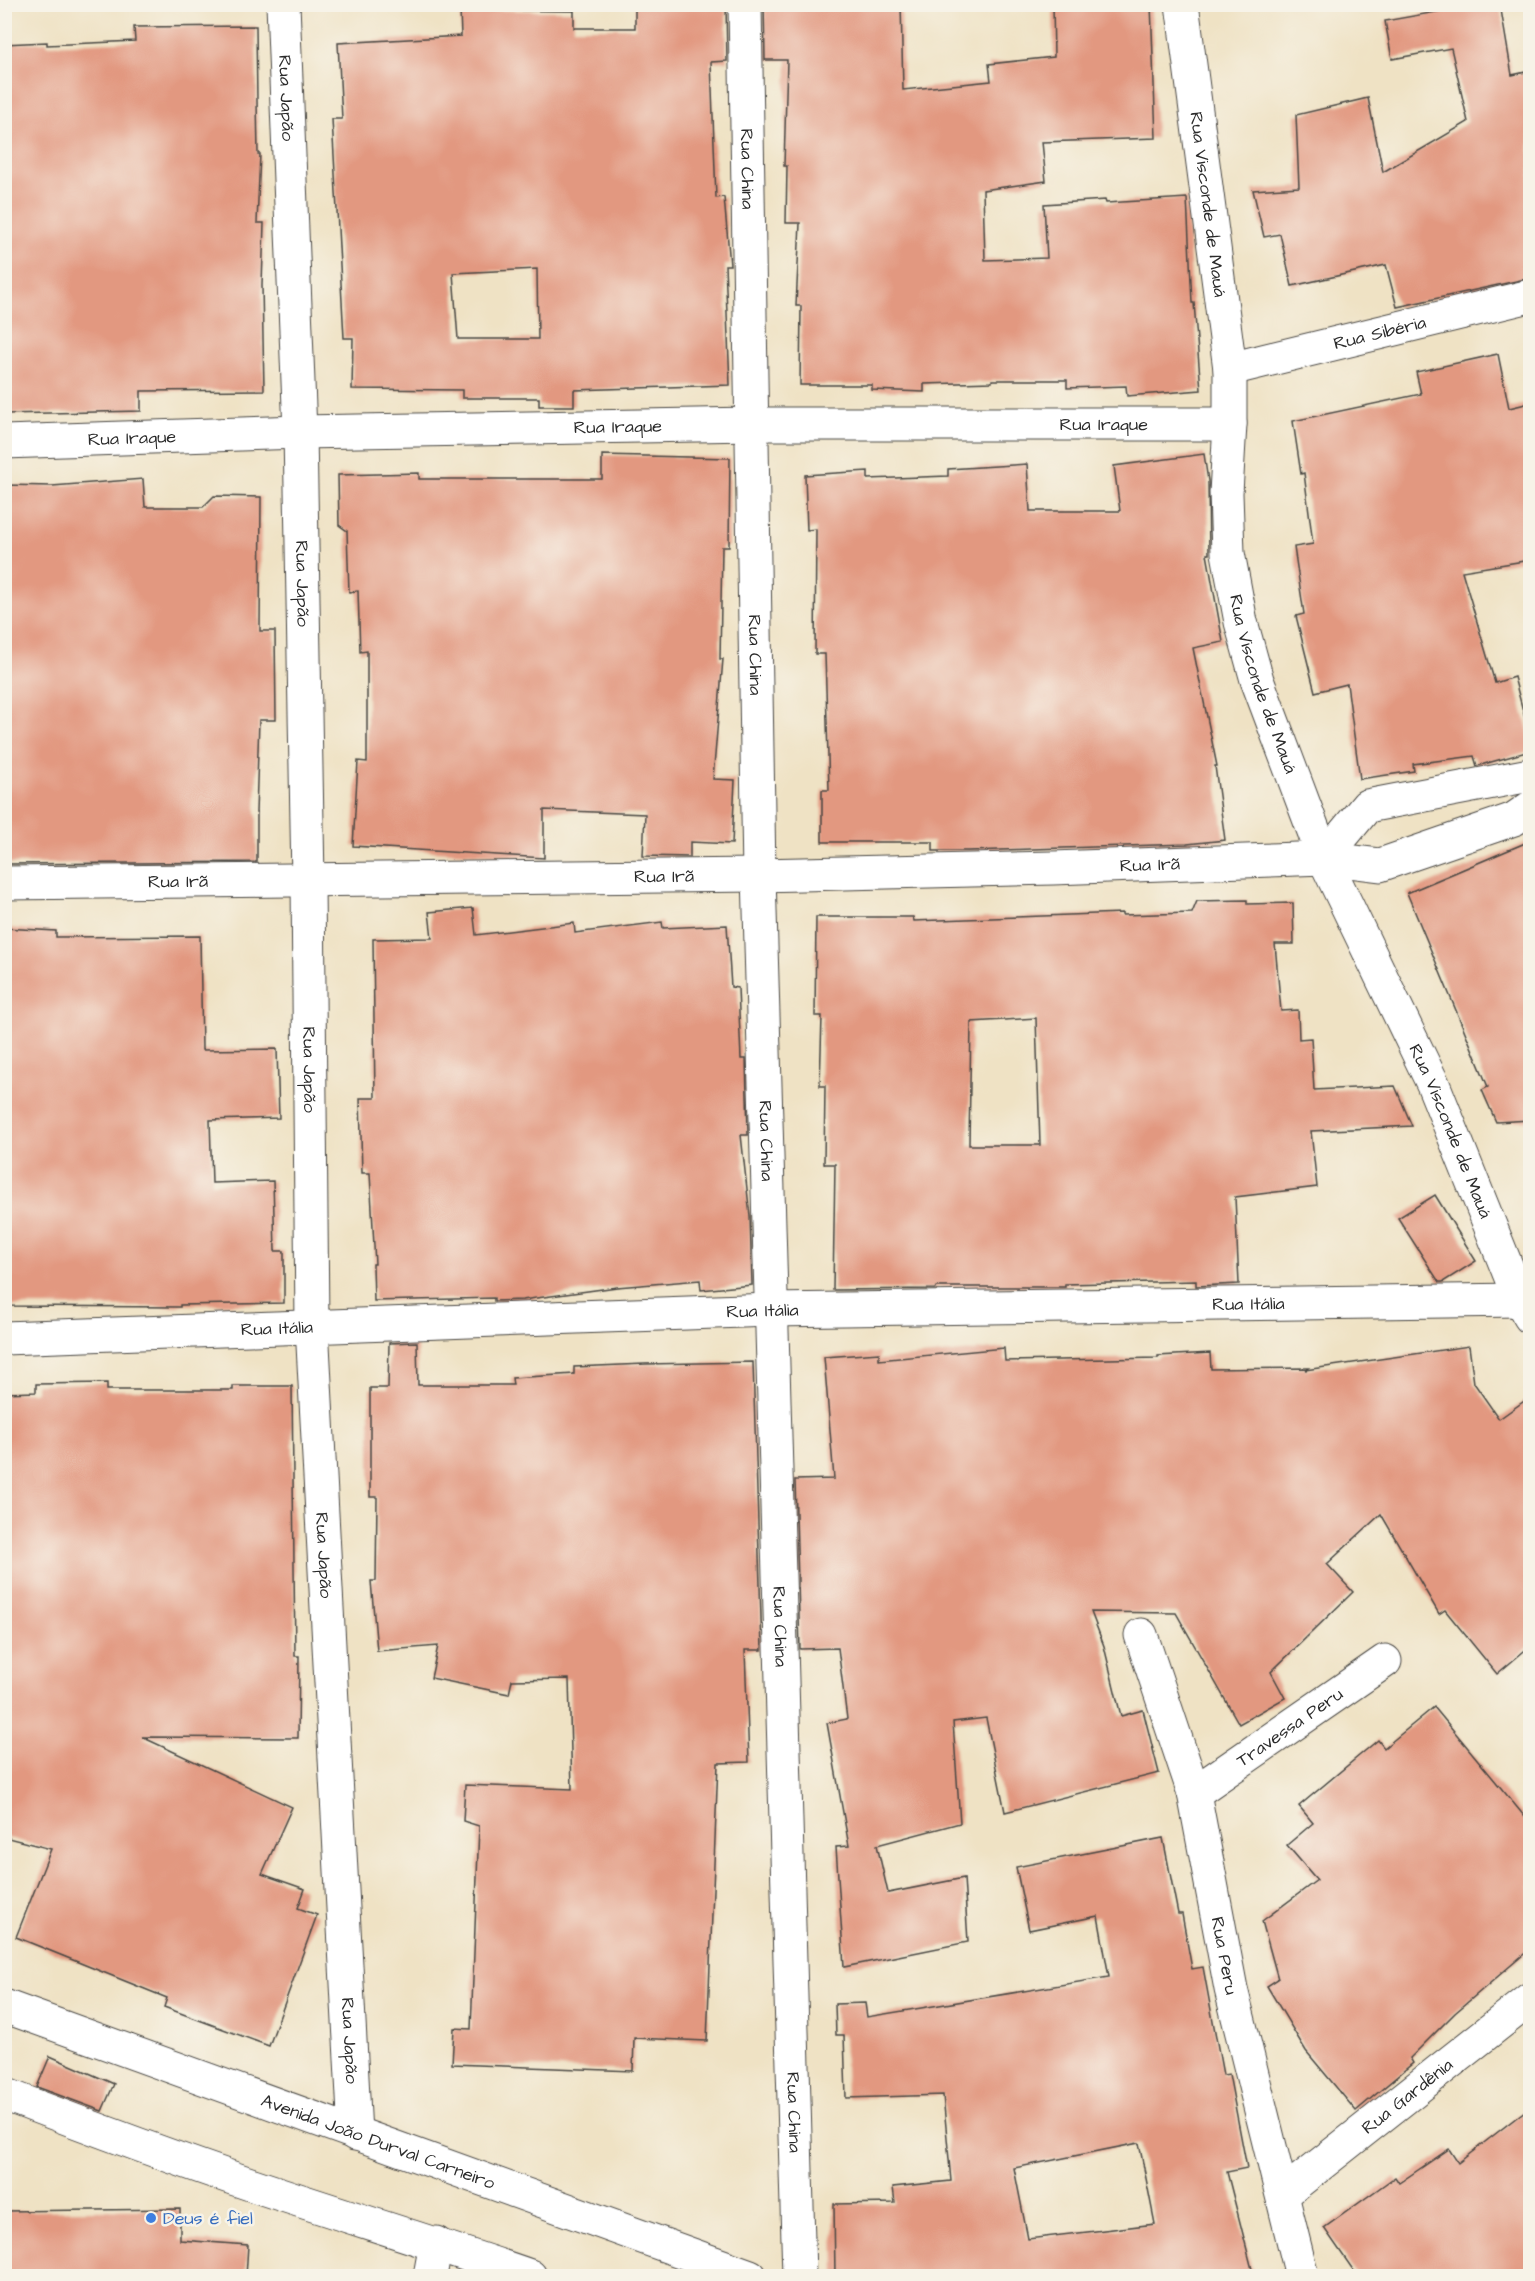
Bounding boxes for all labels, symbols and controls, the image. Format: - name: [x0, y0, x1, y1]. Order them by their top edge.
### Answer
- street label: Rua Japão: [273, 54, 301, 142]
- street label: Rua Visconde de Mauá: [1184, 110, 1233, 298]
- street label: Rua China: [735, 128, 761, 210]
- street label: Rua Sibéria: [1331, 309, 1428, 356]
- street label: Rua Iraque: [1060, 412, 1148, 437]
- street label: Rua Iraque: [573, 413, 662, 440]
- street label: Rua Iraque: [87, 424, 177, 452]
- street label: Rua Japão: [289, 540, 316, 627]
- street label: Rua Visconde de Mauá: [1224, 592, 1303, 777]
- street label: Rua China: [742, 614, 769, 696]
- street label: Rua Irã: [1119, 851, 1180, 878]
- street label: Rua Irã: [634, 863, 694, 889]
- street label: Rua Irã: [148, 868, 208, 894]
- street label: Rua Japão: [297, 1026, 323, 1113]
- street label: Rua Visconde de Mauá: [1403, 1040, 1498, 1222]
- street label: Rua China: [753, 1100, 780, 1182]
- street label: Rua Itália: [1212, 1291, 1285, 1317]
- street label: Rua Itália: [726, 1297, 799, 1324]
- street label: Rua Itália: [240, 1314, 313, 1342]
- street label: Rua Japão: [309, 1511, 339, 1599]
- street label: Rua China: [767, 1586, 794, 1667]
- street label: Travessa Peru: [1231, 1681, 1348, 1773]
- street label: Rua Peru: [1205, 1914, 1244, 1997]
- street label: Rua Japão: [335, 1997, 365, 2084]
- street label: Rua Gardênia: [1356, 2052, 1458, 2140]
- street label: Rua China: [781, 2072, 808, 2153]
- street label: Avenida João Durval Carneiro: [258, 2088, 499, 2195]
- place label: Deus é fiel: [163, 2206, 253, 2231]
- marker: Deus é fiel: [144, 2211, 158, 2225]

